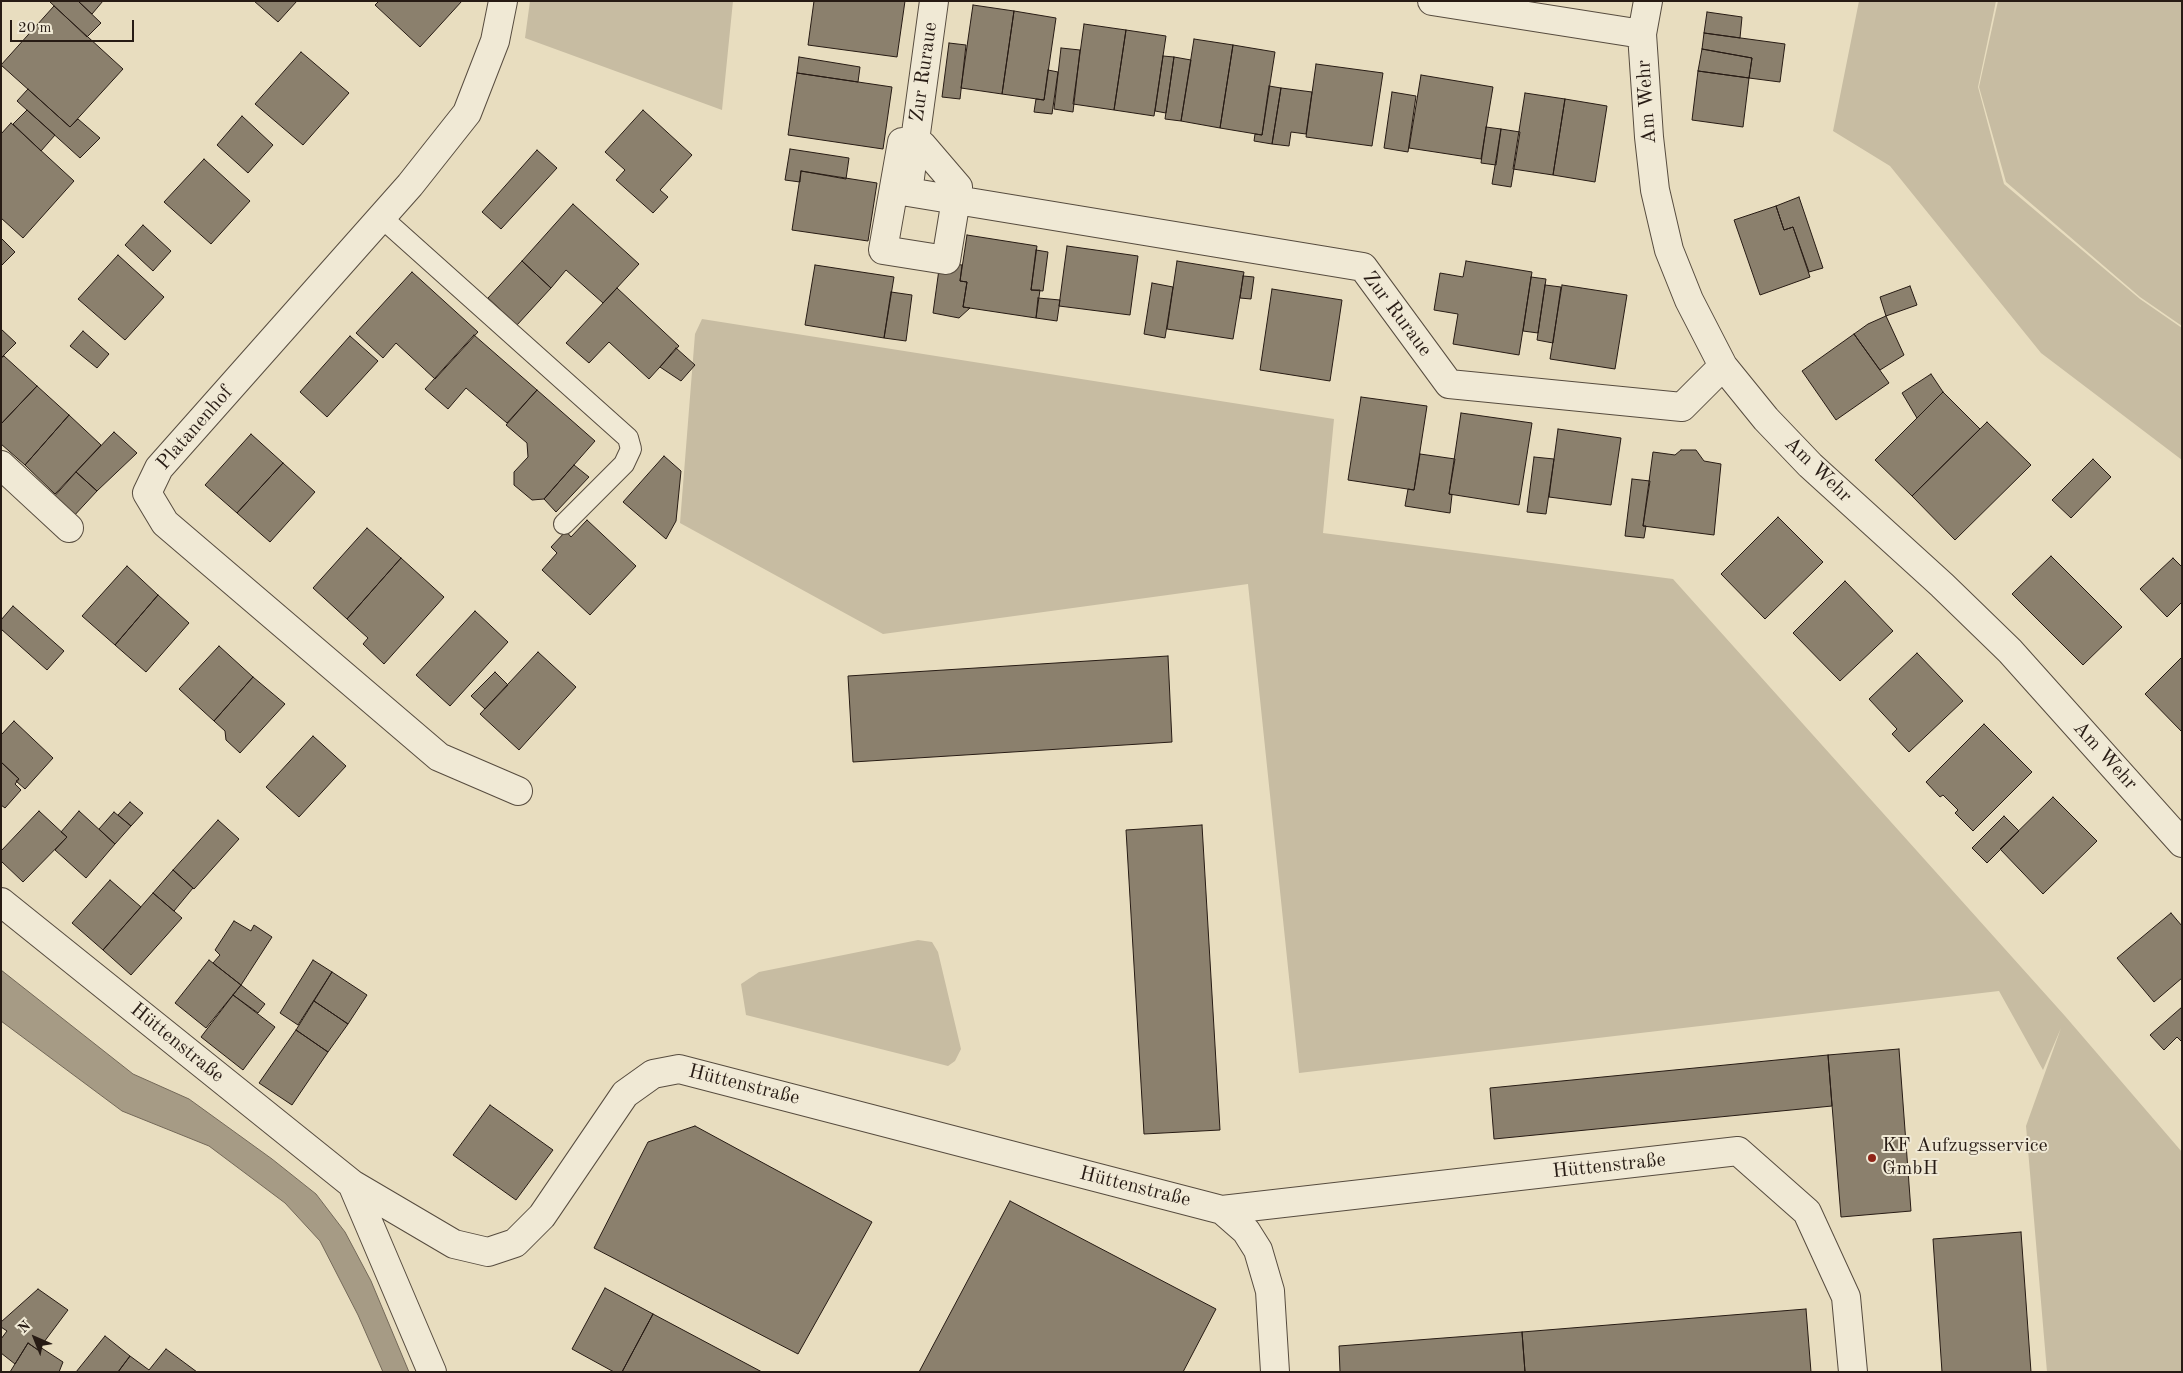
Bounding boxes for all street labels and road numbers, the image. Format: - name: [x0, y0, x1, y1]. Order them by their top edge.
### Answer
- street label: Zur Ruraue: [905, 21, 943, 123]
- street label: Am Wehr: [1632, 59, 1662, 145]
- street label: Zur Ruraue: [1357, 267, 1437, 361]
- street label: Platanenhof: [152, 381, 238, 475]
- street label: Am Wehr: [1779, 432, 1857, 508]
- street label: Am Wehr: [2068, 717, 2142, 795]
- street label: Hüttenstraße: [125, 998, 229, 1088]
- street label: Hüttenstraße: [686, 1060, 802, 1110]
- street label: Hüttenstraße: [1551, 1148, 1667, 1184]
- street label: Hüttenstraße: [1077, 1162, 1193, 1212]

